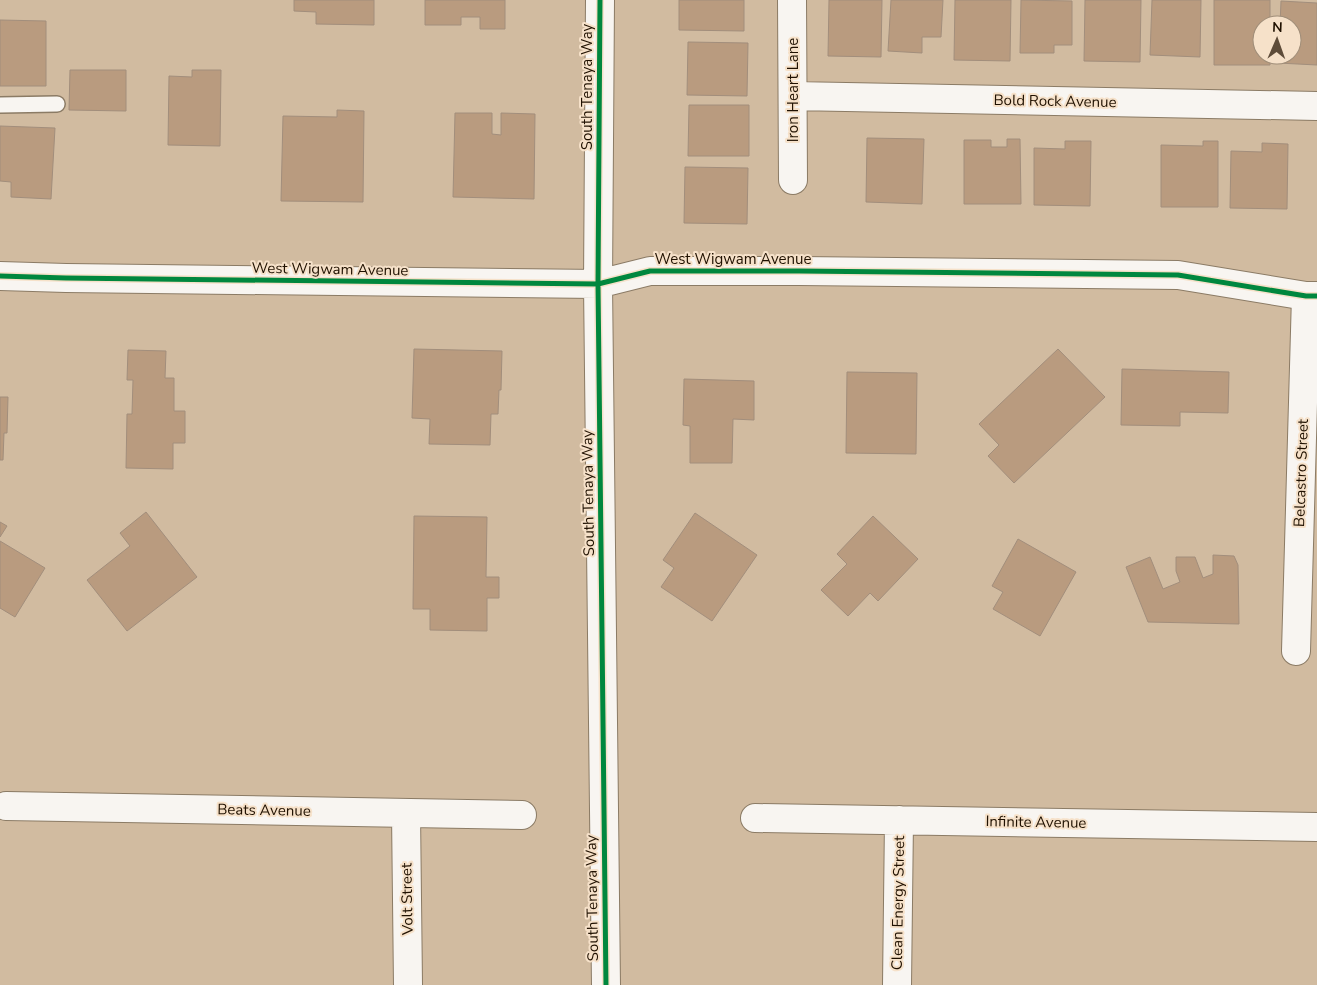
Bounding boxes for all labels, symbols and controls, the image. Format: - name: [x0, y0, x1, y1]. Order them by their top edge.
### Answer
- north arrow: [1252, 15, 1302, 65]
- text: N: [1272, 18, 1283, 37]
- street label: South Tenaya Way: [577, 23, 597, 150]
- street label: Iron Heart Lane: [783, 38, 803, 142]
- street label: Bold Rock Avenue: [993, 90, 1117, 112]
- street label: West Wigwam Avenue: [655, 249, 811, 269]
- street label: West Wigwam Avenue: [251, 258, 409, 280]
- street label: Belcastro Street: [1289, 418, 1313, 527]
- street label: South Tenaya Way: [577, 429, 599, 556]
- street label: Beats Avenue: [217, 799, 311, 821]
- street label: Infinite Avenue: [985, 811, 1087, 833]
- street label: South Tenaya Way: [581, 834, 603, 961]
- street label: Clean Energy Street: [887, 835, 909, 970]
- street label: Volt Street: [396, 862, 418, 936]

